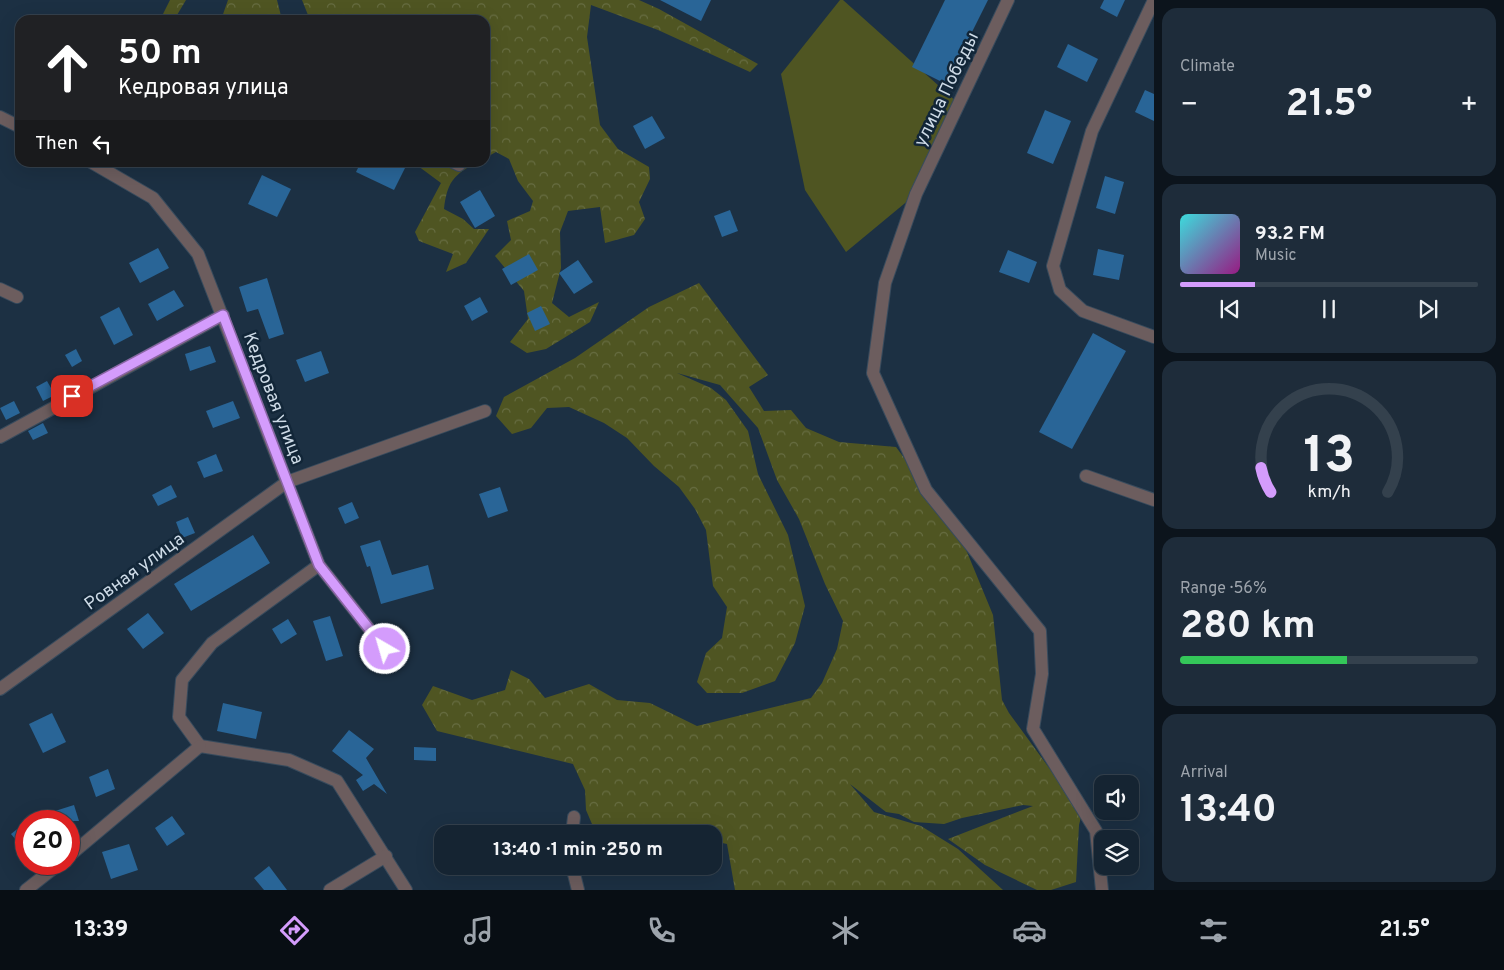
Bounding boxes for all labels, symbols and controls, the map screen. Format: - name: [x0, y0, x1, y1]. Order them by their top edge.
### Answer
- street label: улица Победы: [910, 29, 985, 151]
- text: 50 m: [118, 32, 202, 76]
- icon: ahead: [35, 35, 100, 100]
- text: Climate: [1180, 57, 1235, 77]
- text: Кедровая улица: [118, 75, 289, 102]
- text: 21.5°: [1286, 81, 1372, 130]
- text: −: [1180, 88, 1198, 124]
- text: +: [1460, 88, 1478, 124]
- icon: left: [88, 130, 116, 158]
- text: Then: [35, 132, 78, 156]
- text: 93.2 FM: [1255, 222, 1325, 246]
- text: Music: [1255, 246, 1296, 266]
- icon: previous: [1216, 295, 1244, 323]
- icon: pause: [1315, 295, 1343, 323]
- icon: next: [1414, 295, 1442, 323]
- street label: Кедровая улица: [237, 329, 308, 468]
- pin: [51, 375, 93, 417]
- icon: arrive: [58, 382, 86, 410]
- text: 13: [1303, 425, 1355, 491]
- text: km/h: [1307, 481, 1351, 504]
- street label: Ровная улица: [80, 528, 189, 616]
- text: Range · 56%: [1180, 579, 1267, 599]
- text: 280 km: [1180, 603, 1316, 652]
- position arrow: [358, 622, 410, 674]
- text: Arrival: [1180, 763, 1228, 783]
- map controls: [1094, 775, 1139, 875]
- button: sound: [1094, 775, 1139, 820]
- text: 13:40: [1180, 787, 1277, 836]
- speed limit sign: 20: [15, 810, 80, 875]
- button: layers: [1094, 830, 1139, 875]
- text: 13:40 · 1 min · 250 m: [493, 838, 663, 862]
- icon: directions: [277, 913, 312, 948]
- icon: music: [461, 913, 496, 948]
- icon: phone: [644, 913, 679, 948]
- icon: climate: [828, 913, 863, 948]
- icon: car: [1012, 913, 1047, 948]
- icon: filters: [1196, 913, 1231, 948]
- text: 13:39: [74, 917, 128, 944]
- text: 21.5°: [1379, 917, 1430, 944]

